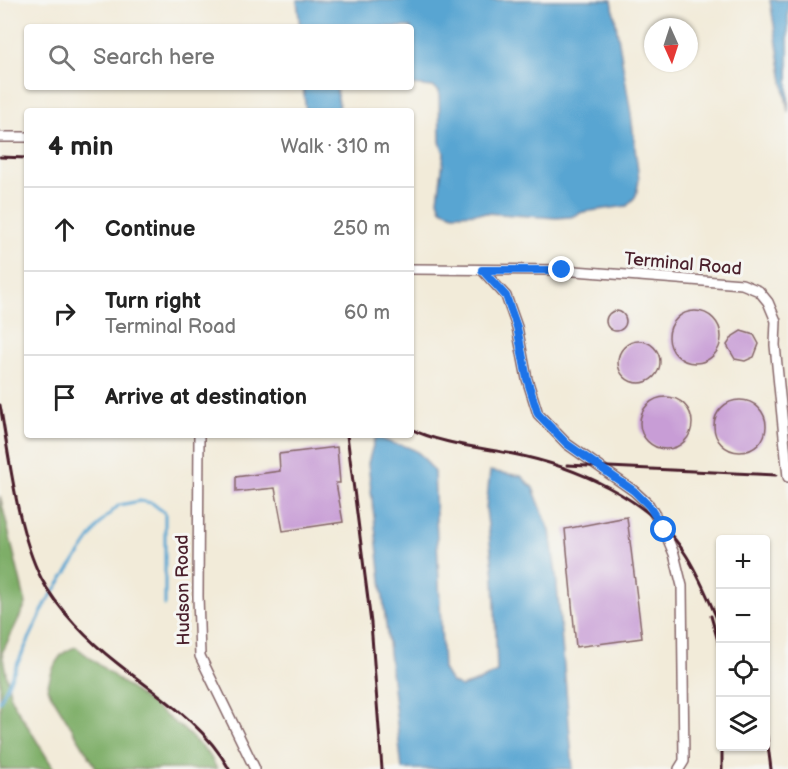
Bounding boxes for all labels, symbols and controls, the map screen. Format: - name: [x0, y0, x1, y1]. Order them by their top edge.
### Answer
- north arrow: [644, 18, 698, 72]
- search box: [24, 24, 414, 90]
- icon: search: [45, 41, 78, 74]
- text: Search here: [93, 44, 215, 71]
- text: 4 min: [48, 132, 113, 163]
- text: Walk · 310 m: [281, 135, 390, 159]
- icon: ahead: [48, 213, 81, 246]
- text: Continue: [105, 216, 195, 243]
- text: 250 m: [333, 217, 390, 241]
- street label: Terminal Road: [623, 248, 743, 280]
- route end: [548, 256, 574, 282]
- text: Turn right: [105, 288, 201, 315]
- icon: right: [48, 297, 81, 330]
- text: 60 m: [344, 301, 390, 325]
- text: Terminal Road: [105, 315, 236, 339]
- icon: arrive: [48, 381, 81, 414]
- text: Arrive at destination: [105, 384, 307, 411]
- route start: [650, 516, 676, 542]
- street label: Hudson Road: [172, 534, 194, 646]
- map controls: [716, 535, 770, 751]
- button: +: [716, 535, 770, 589]
- button: −: [716, 589, 770, 643]
- button: locate: [716, 643, 770, 697]
- button: layers: [716, 697, 770, 751]

